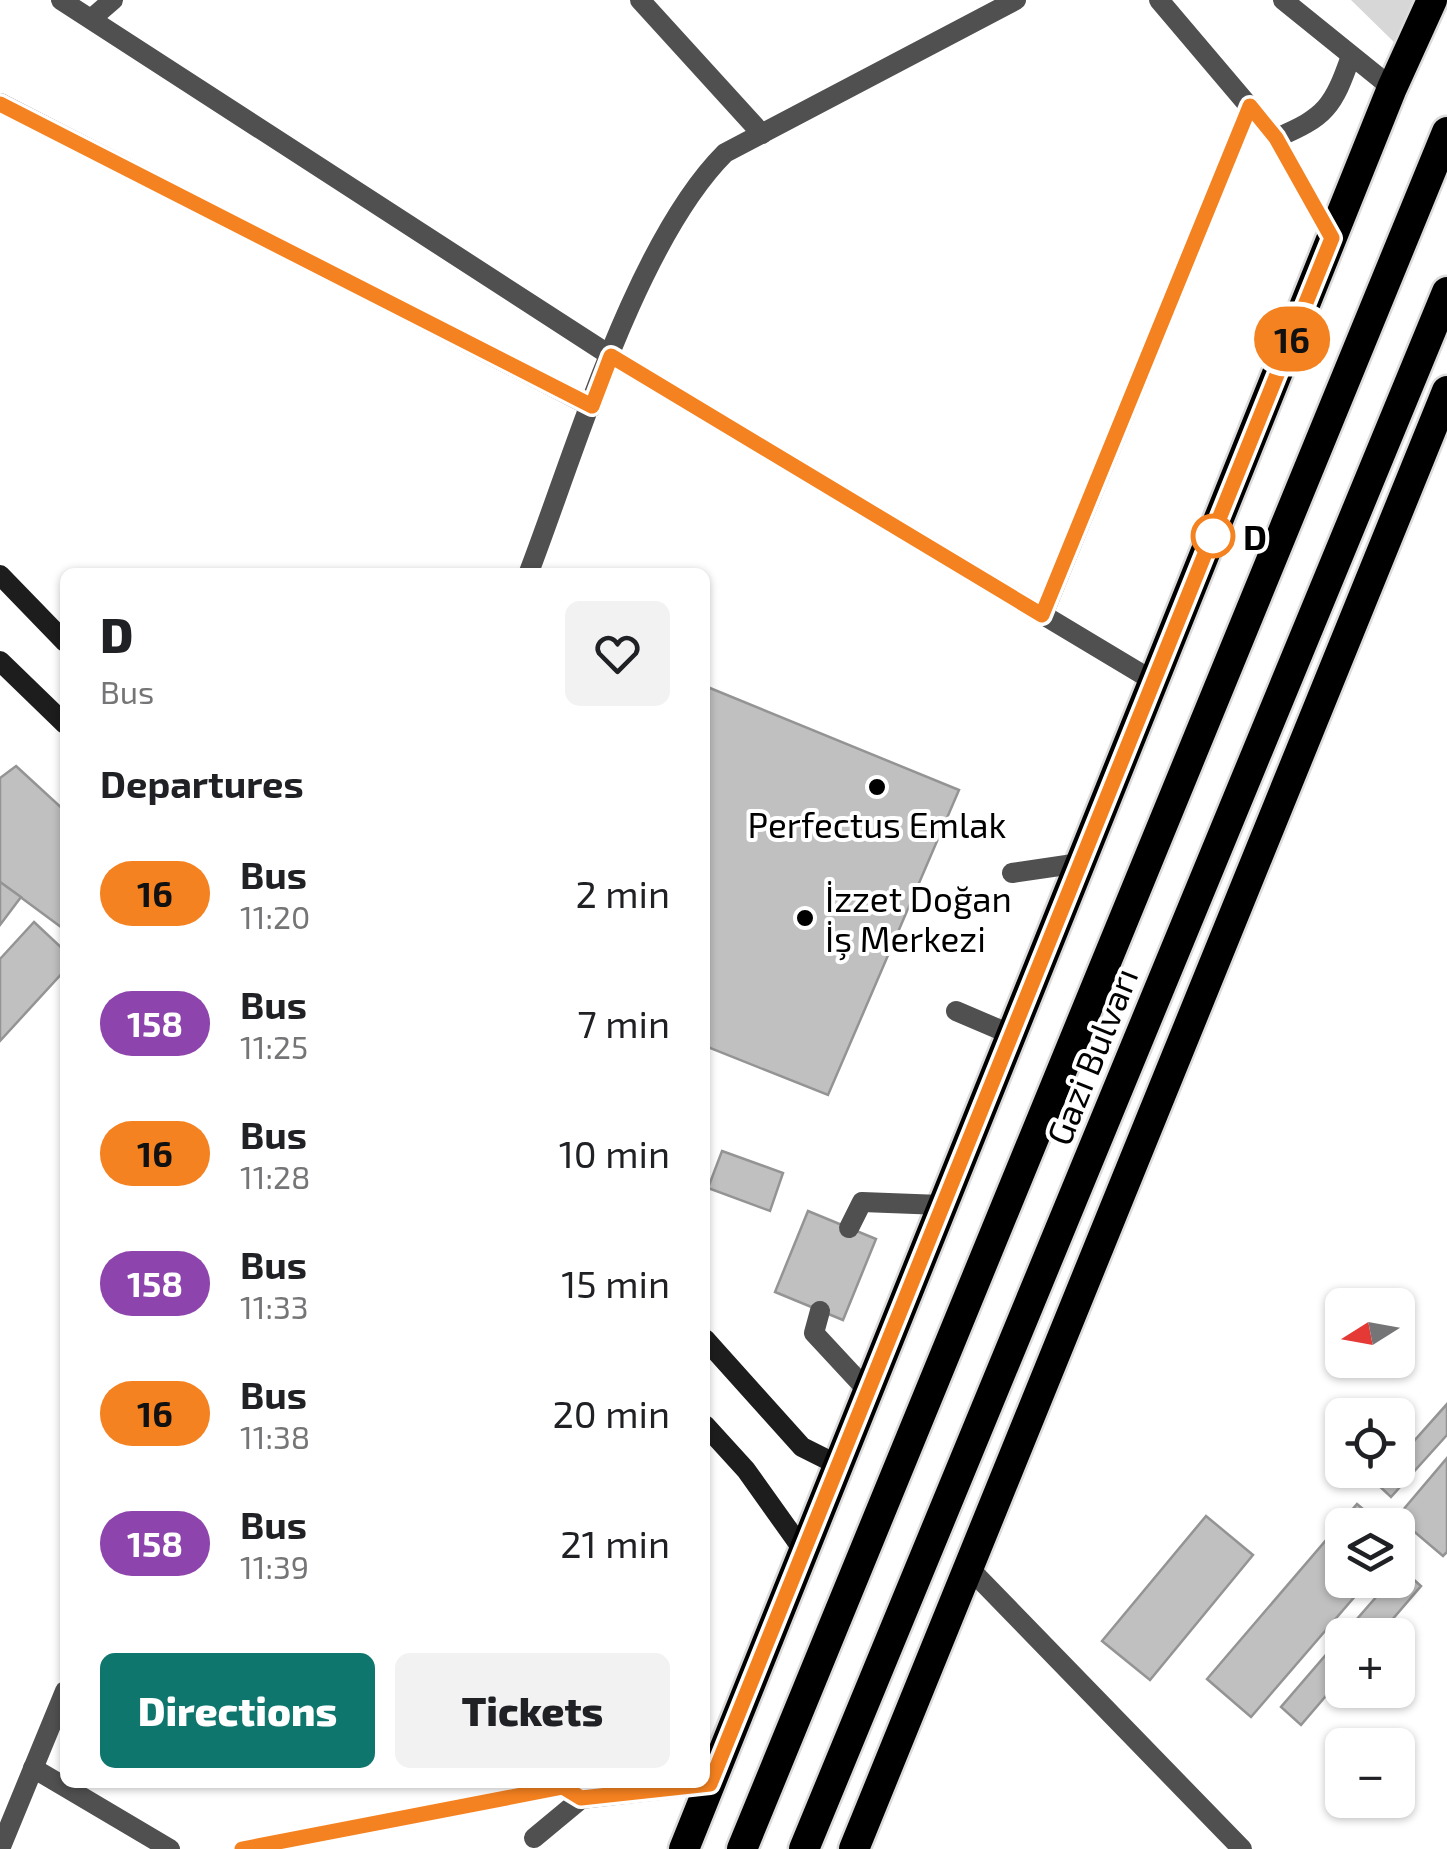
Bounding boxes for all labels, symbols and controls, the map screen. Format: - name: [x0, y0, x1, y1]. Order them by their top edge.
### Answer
- line badge: 16: [1247, 306, 1337, 372]
- text: 16: [1274, 318, 1310, 360]
- marker: D: [1192, 515, 1234, 557]
- place label: D: [1243, 515, 1267, 557]
- button: heart: [565, 601, 670, 706]
- text: D: [100, 605, 133, 663]
- text: Bus: [100, 672, 154, 710]
- text: Departures: [100, 760, 304, 806]
- marker: Perfectus Emlak: [866, 776, 888, 798]
- place label: Perfectus Emlak: [748, 803, 1007, 845]
- text: Bus: [240, 851, 307, 897]
- text: 2 min: [575, 870, 670, 916]
- text: 16: [137, 872, 173, 914]
- place label: İzzet Doğan İş Merkezi: [825, 877, 1012, 961]
- text: 11:20: [240, 897, 310, 935]
- marker: İzzet Doğan İş Merkezi: [794, 907, 816, 929]
- street label: Gazi Bulvarı: [1036, 961, 1146, 1151]
- text: Bus: [240, 981, 307, 1027]
- text: 7 min: [577, 1000, 670, 1046]
- text: 158: [127, 1002, 183, 1044]
- text: 11:25: [240, 1027, 308, 1065]
- text: Bus: [240, 1111, 307, 1157]
- text: 10 min: [559, 1130, 670, 1176]
- text: 16: [137, 1132, 173, 1174]
- text: 11:28: [240, 1157, 310, 1195]
- text: Bus: [240, 1241, 307, 1287]
- text: 15 min: [561, 1260, 670, 1306]
- text: 158: [127, 1262, 183, 1304]
- text: 11:33: [240, 1287, 309, 1325]
- north arrow: [1325, 1288, 1415, 1378]
- map controls: [1325, 1288, 1415, 1818]
- text: Bus: [240, 1371, 307, 1417]
- text: 20 min: [552, 1390, 670, 1436]
- text: 16: [137, 1392, 173, 1434]
- button: locate: [1325, 1398, 1415, 1488]
- text: 11:38: [240, 1417, 310, 1455]
- text: Bus: [240, 1501, 307, 1547]
- button: layers: [1325, 1508, 1415, 1598]
- text: 21 min: [560, 1520, 670, 1566]
- text: 158: [127, 1522, 183, 1564]
- text: 11:39: [240, 1547, 309, 1585]
- button: +: [1325, 1618, 1415, 1708]
- button: Directions: [100, 1653, 375, 1768]
- button: Tickets: [395, 1653, 670, 1768]
- button: −: [1325, 1728, 1415, 1818]

